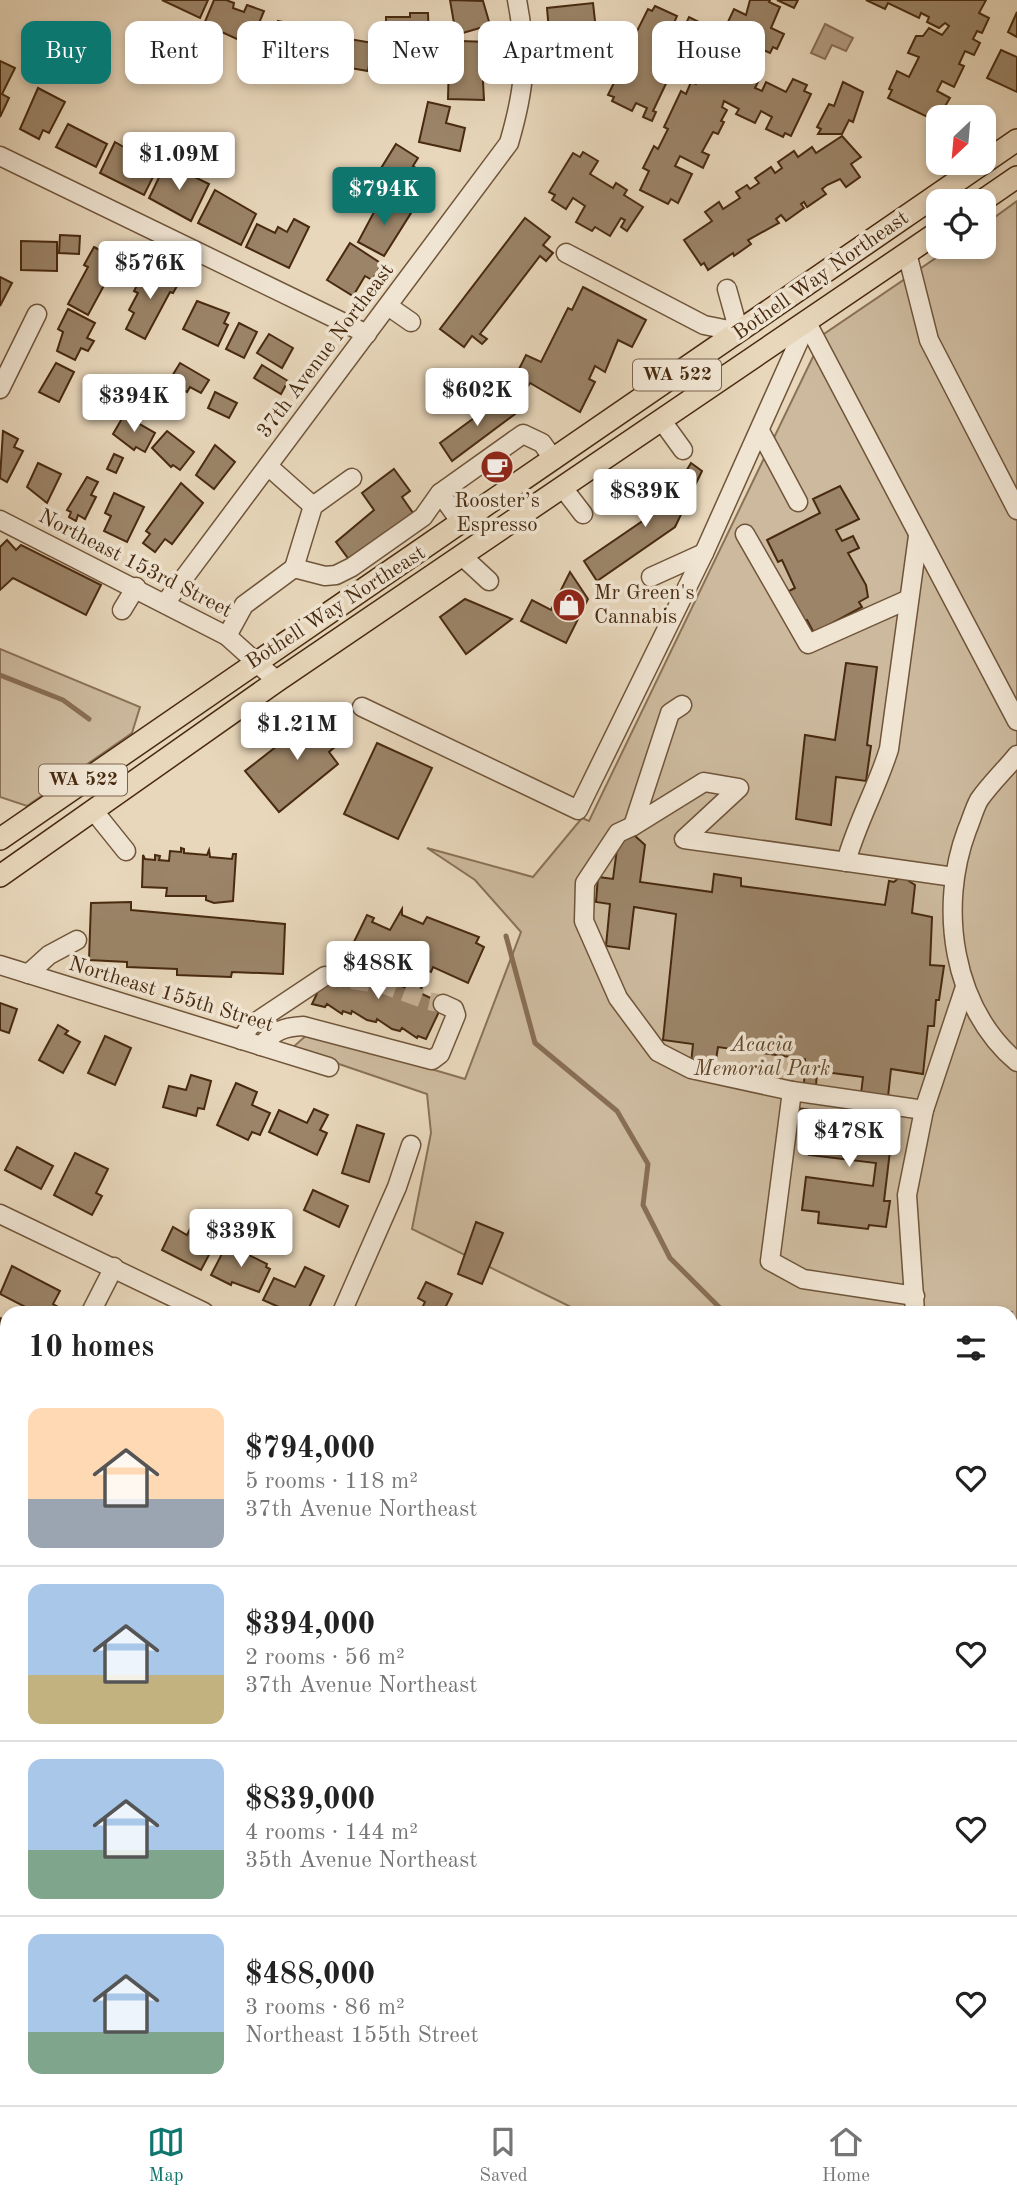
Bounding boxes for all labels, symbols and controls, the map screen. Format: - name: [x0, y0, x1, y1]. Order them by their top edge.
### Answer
- chip: Buy: [21, 21, 111, 84]
- chip: Rent: [125, 21, 223, 84]
- chip: Filters: [237, 21, 354, 84]
- chip: New: [368, 21, 464, 84]
- chip: Apartment: [478, 21, 638, 84]
- chip: House: [652, 21, 765, 84]
- north arrow: [926, 105, 996, 175]
- map controls: [926, 105, 996, 259]
- pin: $1.09M: [122, 132, 236, 192]
- text: $1.09M: [139, 143, 219, 166]
- pin: $794K: [335, 168, 433, 227]
- text: $794K: [348, 178, 420, 201]
- button: locate: [926, 189, 996, 259]
- street label: Bothell Way Northeast: [729, 208, 913, 344]
- pin: $576K: [101, 242, 199, 301]
- text: $576K: [114, 252, 186, 275]
- street label: 37th Avenue Northeast: [254, 260, 398, 442]
- road number: WA 522: [633, 360, 721, 390]
- pin: $602K: [428, 368, 526, 428]
- pin: $394K: [85, 374, 183, 434]
- text: $602K: [441, 379, 513, 402]
- text: $394K: [98, 385, 170, 408]
- cafe icon: Rooster’s Espresso: [478, 448, 516, 486]
- pin: $839K: [596, 470, 694, 529]
- text: $839K: [609, 480, 681, 503]
- place label: Rooster’s Espresso: [454, 491, 540, 536]
- street label: Northeast 153rd Street: [35, 506, 235, 622]
- street label: Bothell Way Northeast: [243, 542, 429, 674]
- place label: Mr Green's Cannabis: [594, 583, 695, 628]
- shop icon: Mr Green's Cannabis: [550, 586, 588, 624]
- pin: $1.21M: [240, 702, 354, 762]
- text: $1.21M: [257, 713, 337, 736]
- road number: WA 522: [39, 764, 127, 796]
- pin: $488K: [329, 942, 427, 1001]
- text: $488K: [342, 952, 414, 975]
- street label: Northeast 155th Street: [66, 954, 276, 1036]
- park label: Acacia Memorial Park: [693, 1035, 830, 1080]
- pin: $478K: [800, 1110, 898, 1169]
- text: $478K: [813, 1120, 885, 1143]
- pin: $339K: [192, 1210, 290, 1269]
- text: $339K: [205, 1220, 277, 1243]
- icon: filters: [952, 1329, 990, 1367]
- text: 10 homes: [28, 1333, 154, 1363]
- text: $794,000: [245, 1434, 375, 1464]
- icon: home: [84, 1436, 168, 1520]
- icon: heart: [952, 1459, 990, 1497]
- text: 5 rooms · 118 m²: [245, 1470, 418, 1493]
- text: 37th Avenue Northeast: [245, 1498, 477, 1521]
- text: $394,000: [245, 1610, 375, 1640]
- icon: home: [84, 1612, 168, 1696]
- icon: heart: [952, 1635, 990, 1673]
- text: 2 rooms · 56 m²: [245, 1646, 405, 1669]
- text: 37th Avenue Northeast: [245, 1674, 477, 1697]
- text: $839,000: [245, 1785, 375, 1815]
- icon: home: [84, 1787, 168, 1871]
- icon: heart: [952, 1810, 990, 1848]
- text: 4 rooms · 144 m²: [245, 1821, 418, 1844]
- text: 35th Avenue Northeast: [245, 1849, 477, 1872]
- text: $488,000: [245, 1960, 375, 1990]
- icon: home: [84, 1962, 168, 2046]
- icon: heart: [952, 1985, 990, 2023]
- text: 3 rooms · 86 m²: [245, 1996, 405, 2019]
- text: Northeast 155th Street: [245, 2024, 479, 2047]
- tab: Map: [147, 2123, 185, 2188]
- tab: Saved: [479, 2123, 528, 2188]
- tab: Home: [822, 2123, 870, 2188]

